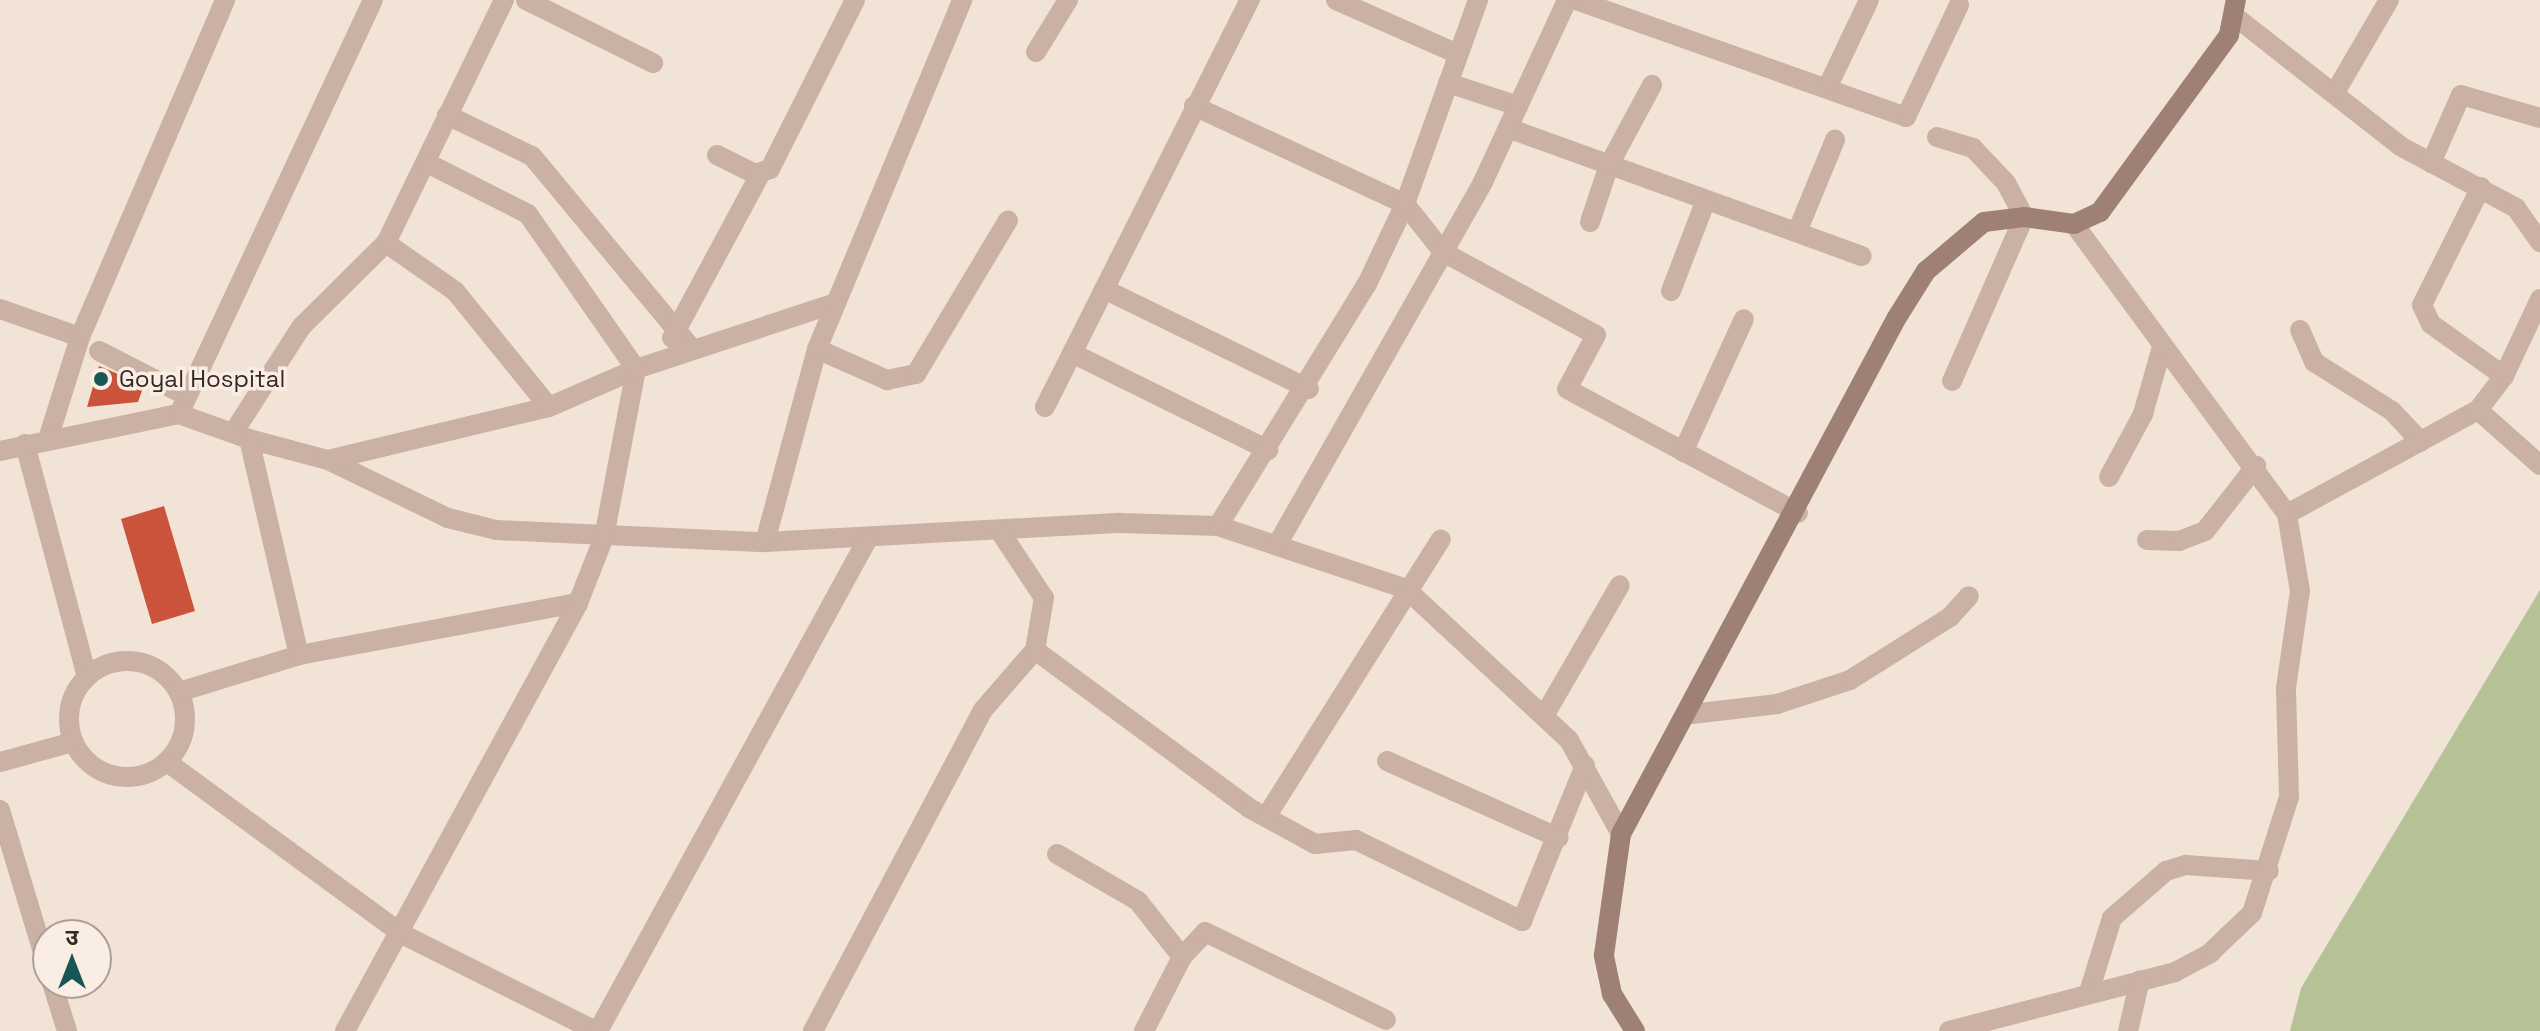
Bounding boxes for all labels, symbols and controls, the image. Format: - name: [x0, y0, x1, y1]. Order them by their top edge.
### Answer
- place label: Goyal Hospital: [119, 365, 285, 393]
- marker: Goyal Hospital: [90, 368, 112, 390]
- north arrow: [32, 919, 112, 999]
- text: उ: [66, 923, 78, 951]

